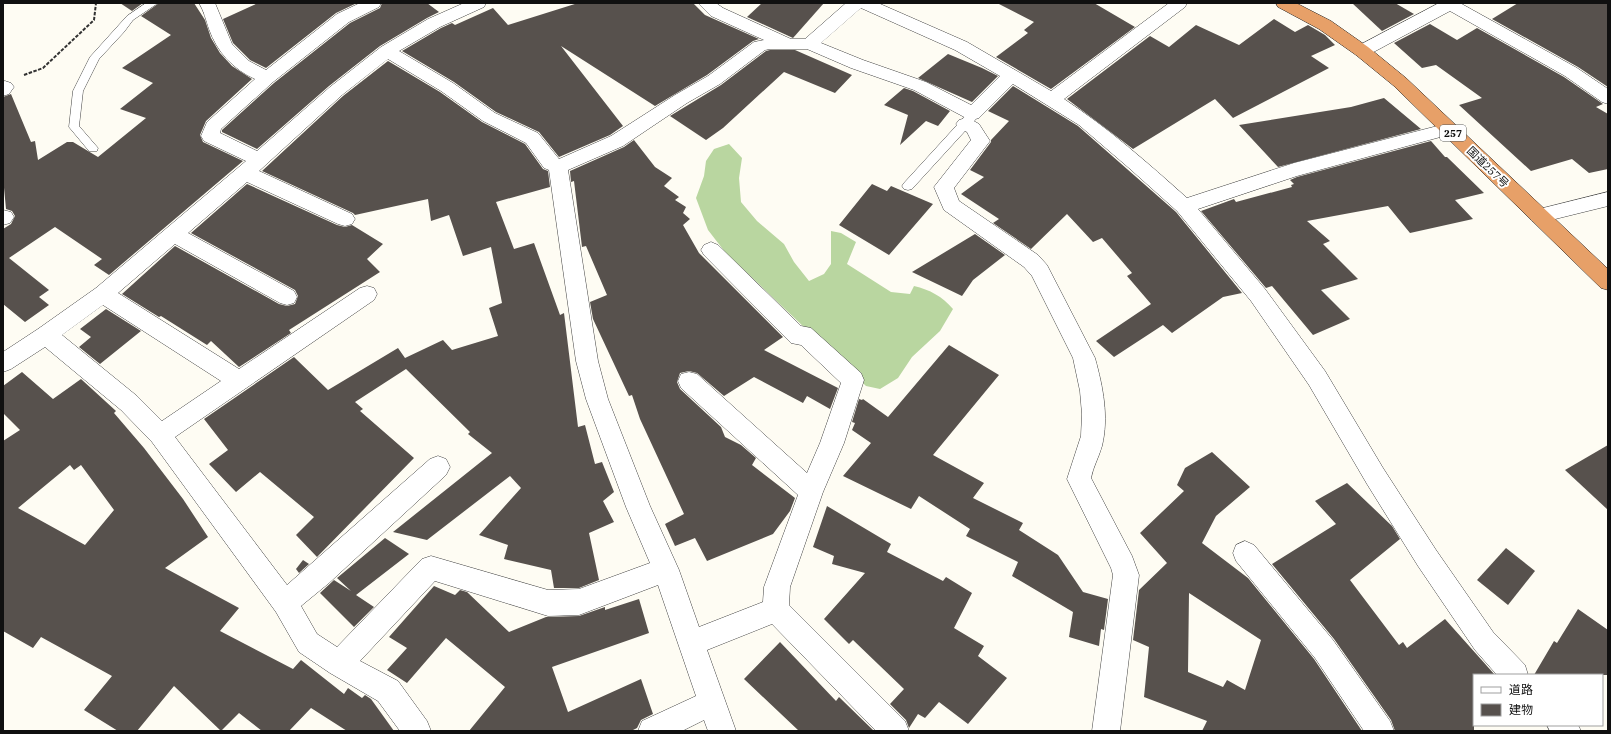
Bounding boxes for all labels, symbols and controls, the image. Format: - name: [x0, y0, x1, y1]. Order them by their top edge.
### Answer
- road number: 257: [1440, 125, 1466, 141]
- street label: 国道257号: [1464, 144, 1512, 190]
- legend: [1473, 674, 1603, 726]
- text: 道路: [1509, 682, 1533, 697]
- text: 建物: [1509, 702, 1533, 717]

